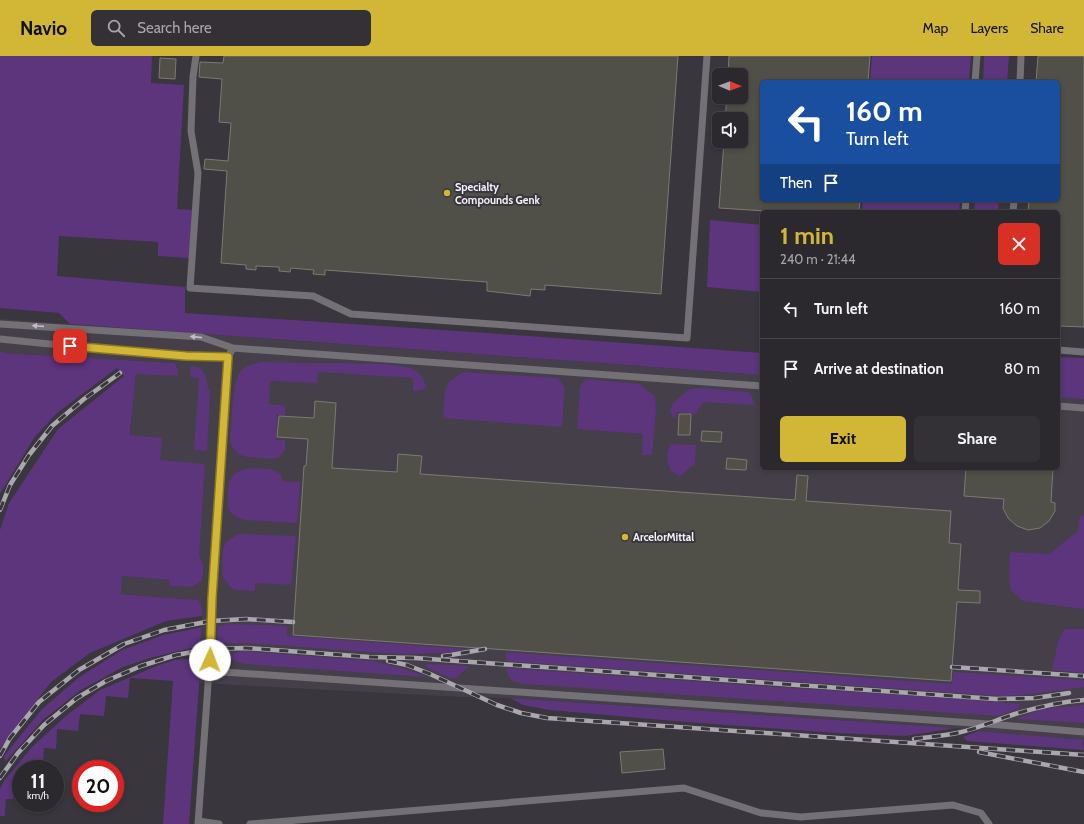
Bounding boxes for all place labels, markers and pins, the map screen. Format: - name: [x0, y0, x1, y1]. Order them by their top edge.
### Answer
- place label: Specialty Compounds Genk: [455, 180, 541, 207]
- marker: Specialty Compounds Genk: [442, 188, 452, 198]
- pin: [53, 329, 87, 363]
- place label: ArcelorMittal: [633, 530, 694, 544]
- marker: ArcelorMittal: [620, 532, 630, 542]

